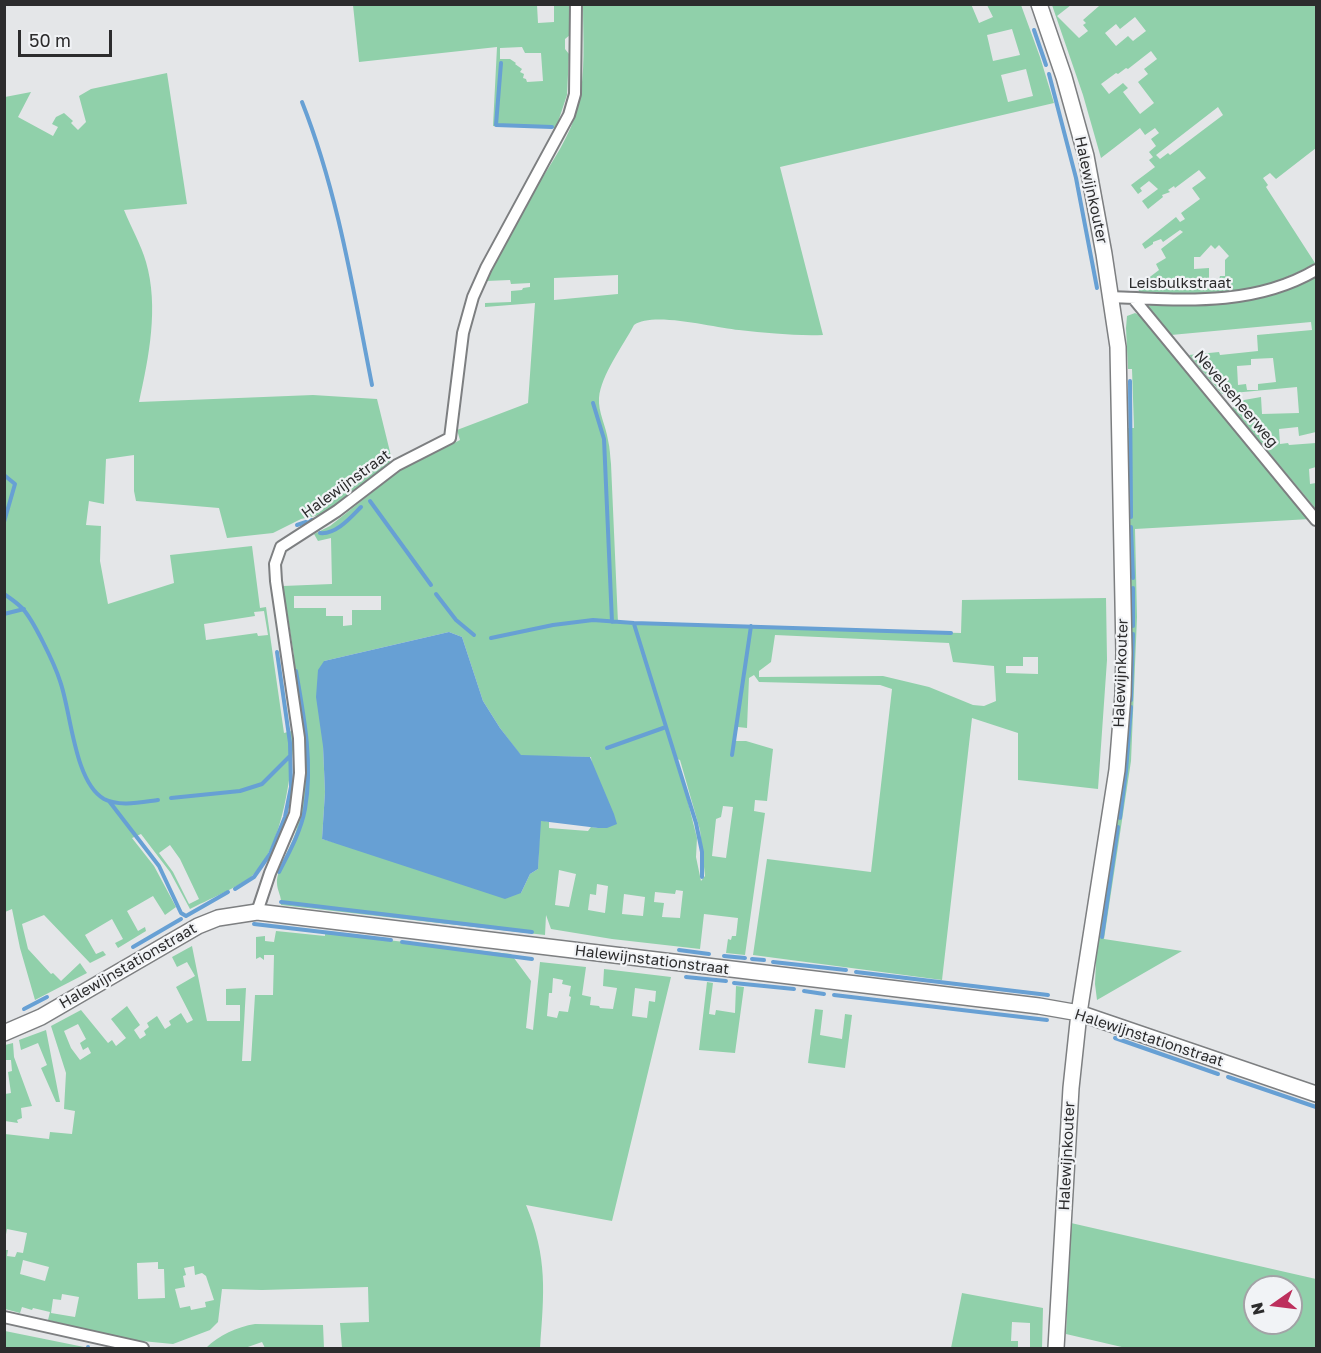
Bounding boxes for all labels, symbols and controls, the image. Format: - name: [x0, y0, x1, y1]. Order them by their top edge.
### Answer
- scale bar: [21, 18, 116, 56]
- text: 50 m: [29, 29, 71, 51]
- street label: Halewijnkouter: [1071, 135, 1111, 245]
- street label: Leisbulkstraat: [1128, 274, 1232, 292]
- street label: Nevelseheerweg: [1190, 347, 1282, 451]
- street label: Halewijnstraat: [298, 446, 394, 522]
- street label: Halewijnkouter: [1110, 618, 1132, 728]
- street label: Halewijnstationstraat: [56, 919, 200, 1013]
- street label: Halewijnstationstraat: [574, 942, 730, 978]
- street label: Halewijnstationstraat: [1072, 1005, 1226, 1071]
- street label: Halewijnkouter: [1055, 1101, 1079, 1211]
- north arrow: [1243, 1275, 1303, 1335]
- text: N: [1246, 1301, 1269, 1317]

